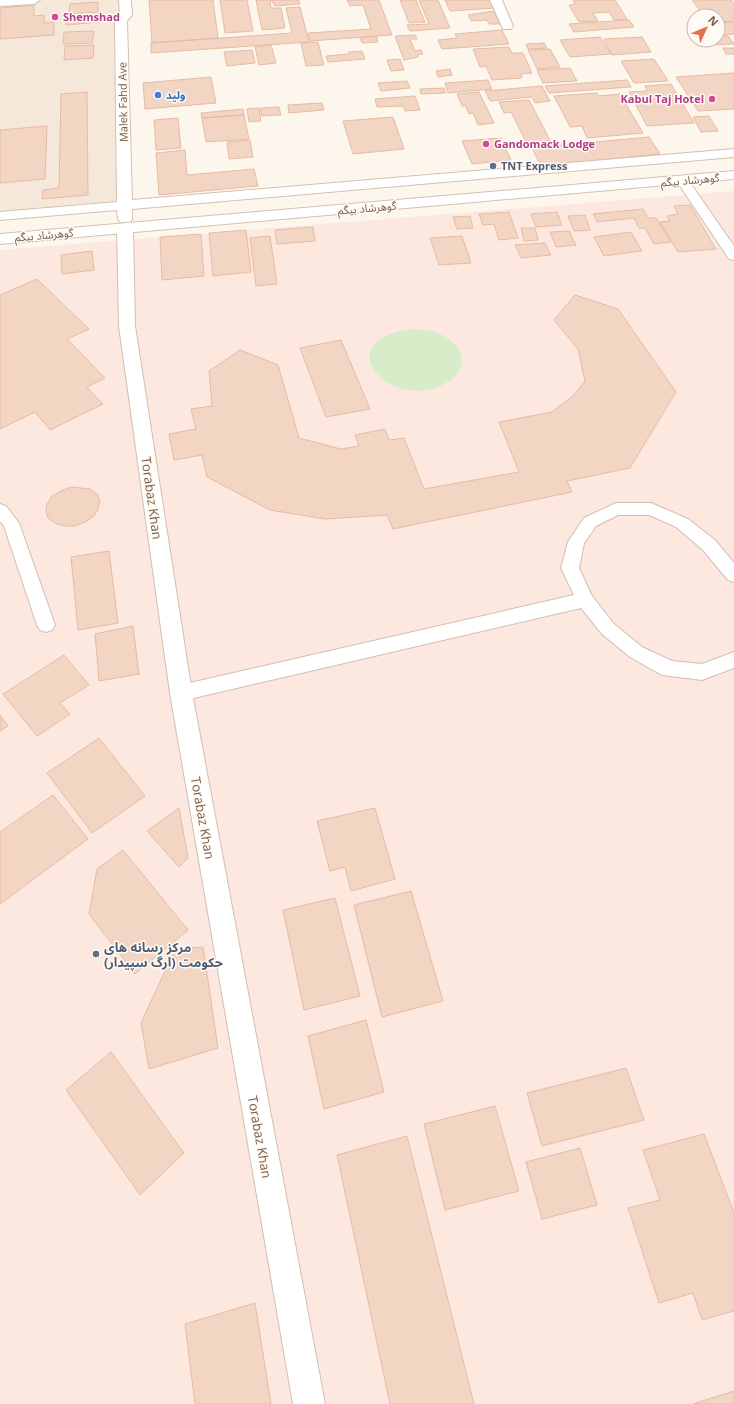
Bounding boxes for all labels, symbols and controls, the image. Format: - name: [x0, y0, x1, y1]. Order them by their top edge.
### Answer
- north arrow: [686, 8, 726, 48]
- place label: Shemshad: [63, 9, 120, 24]
- marker: Shemshad: [50, 12, 60, 22]
- text: N: [705, 12, 722, 29]
- street label: Malek Fahd Ave: [114, 62, 131, 142]
- place label: ولید: [166, 87, 186, 102]
- marker: ولید: [153, 90, 163, 100]
- place label: Kabul Taj Hotel: [621, 91, 704, 106]
- marker: Kabul Taj Hotel: [707, 94, 717, 104]
- place label: Gandomack Lodge: [494, 136, 596, 151]
- marker: Gandomack Lodge: [481, 139, 491, 149]
- place label: TNT Express: [501, 158, 568, 173]
- marker: TNT Express: [488, 161, 498, 171]
- street label: گوهرشاد بیگم: [660, 169, 721, 192]
- street label: گوهرشاد بیگم: [337, 197, 398, 220]
- street label: گوهرشاد بیگم: [14, 224, 75, 247]
- street label: Torabaz Khan: [137, 456, 167, 540]
- street label: Torabaz Khan: [187, 775, 219, 861]
- place label: مرکز رسانه های حکومت (ارگ سپیدار): [104, 938, 223, 971]
- marker: مرکز رسانه های حکومت (ارگ سپیدار): [91, 949, 101, 959]
- street label: Torabaz Khan: [244, 1094, 276, 1180]

